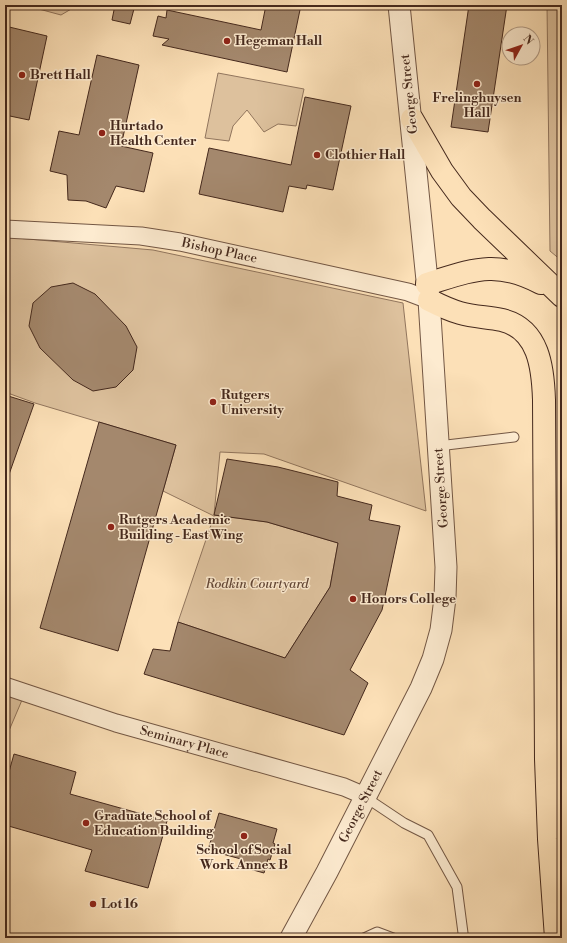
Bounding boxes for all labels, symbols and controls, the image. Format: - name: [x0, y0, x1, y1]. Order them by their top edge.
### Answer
- north arrow: [501, 26, 541, 66]
- text: N: [520, 32, 536, 48]
- place label: Hegeman Hall: [235, 33, 323, 49]
- marker: Hegeman Hall: [222, 36, 232, 46]
- street label: George Street: [397, 53, 421, 135]
- place label: Brett Hall: [30, 67, 92, 83]
- marker: Brett Hall: [17, 70, 27, 80]
- marker: Frelinghuysen Hall: [472, 79, 482, 89]
- place label: Frelinghuysen Hall: [432, 90, 522, 121]
- place label: Hurtado Health Center: [110, 118, 197, 149]
- marker: Hurtado Health Center: [97, 128, 107, 138]
- place label: Clothier Hall: [325, 147, 406, 163]
- marker: Clothier Hall: [312, 150, 322, 160]
- street label: Bishop Place: [179, 234, 259, 267]
- place label: Rutgers University: [221, 387, 284, 418]
- marker: Rutgers University: [208, 397, 218, 407]
- street label: George Street: [430, 447, 452, 529]
- place label: Rutgers Academic Building - East Wing: [119, 512, 243, 543]
- marker: Rutgers Academic Building - East Wing: [106, 522, 116, 532]
- park label: Rodkin Courtyard: [204, 576, 309, 592]
- place label: Honors College: [361, 591, 456, 607]
- marker: Honors College: [348, 594, 358, 604]
- street label: Seminary Place: [138, 722, 231, 762]
- street label: George Street: [335, 767, 386, 846]
- place label: Graduate School of Education Building: [94, 808, 214, 839]
- marker: Graduate School of Education Building: [81, 818, 91, 828]
- marker: School of Social Work Annex B: [239, 831, 249, 841]
- place label: School of Social Work Annex B: [196, 842, 292, 873]
- place label: Lot 16: [101, 896, 138, 912]
- marker: Lot 16: [88, 899, 98, 909]

